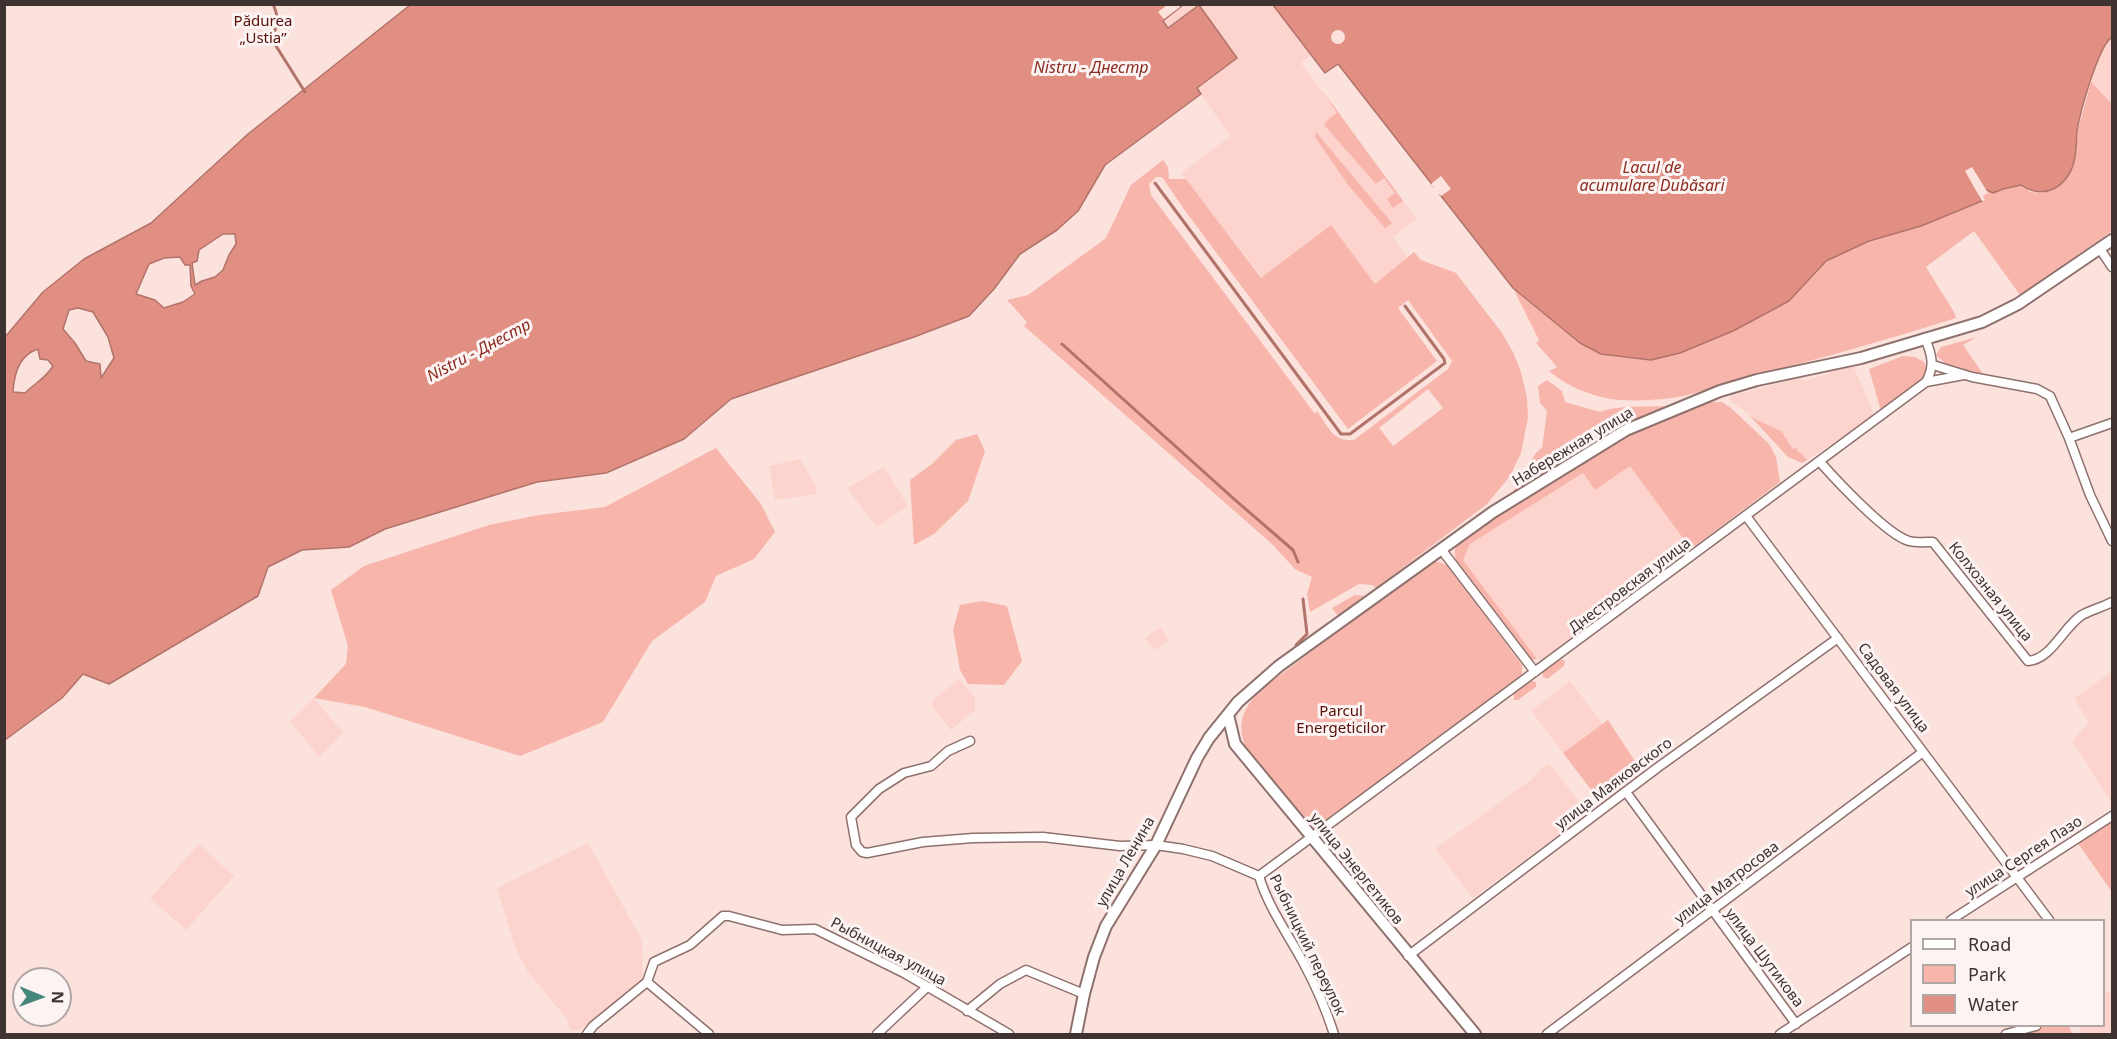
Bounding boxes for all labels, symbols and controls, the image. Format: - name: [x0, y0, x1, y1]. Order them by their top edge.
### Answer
- park label: Pădurea „Ustia”: [234, 13, 292, 48]
- water label: Nistru - Днестр: [1034, 58, 1148, 78]
- water label: Lacul de acumulare Dubăsari: [1579, 158, 1725, 196]
- water label: Nistru - Днестр: [424, 316, 534, 386]
- street label: Набережная улица: [1509, 404, 1637, 490]
- street label: Днестровская улица: [1566, 534, 1694, 638]
- street label: Колхозная улица: [1944, 539, 2036, 645]
- street label: Садовая улица: [1853, 640, 1933, 736]
- park label: Parcul Energeticilor: [1296, 703, 1386, 738]
- street label: улица Маяковского: [1552, 734, 1676, 834]
- street label: улица Энергетиков: [1305, 809, 1407, 929]
- street label: улица Сергея Лазо: [1962, 813, 2086, 901]
- street label: улица Ленина: [1093, 814, 1159, 910]
- street label: улица Матросова: [1671, 838, 1783, 928]
- street label: Рыбницкий переулок: [1265, 872, 1349, 1018]
- street label: улица Шутикова: [1721, 905, 1807, 1011]
- street label: Рыбницкая улица: [827, 914, 949, 990]
- legend: [1910, 919, 2105, 1027]
- text: Road: [1968, 932, 2011, 956]
- text: Park: [1968, 962, 2006, 986]
- north arrow: [12, 967, 72, 1027]
- text: N: [47, 991, 69, 1004]
- text: Water: [1968, 992, 2019, 1016]

